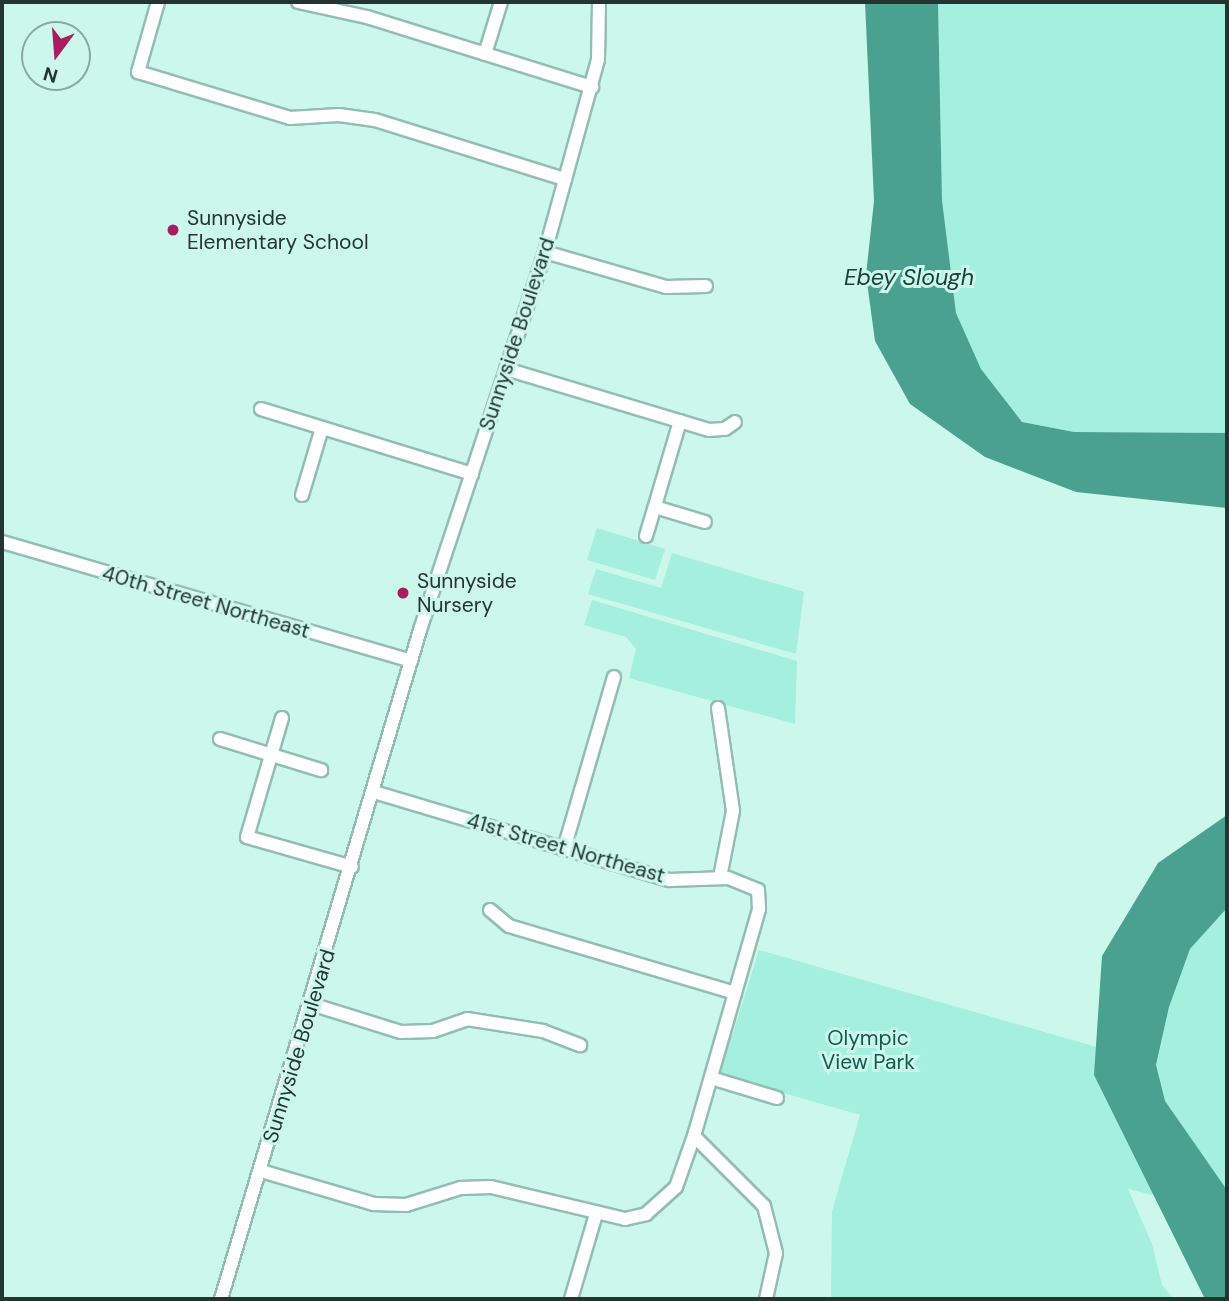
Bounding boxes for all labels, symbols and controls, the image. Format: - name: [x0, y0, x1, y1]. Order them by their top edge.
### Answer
- north arrow: [21, 21, 91, 91]
- text: N: [41, 61, 61, 89]
- place label: Sunnyside Elementary School: [187, 205, 369, 255]
- marker: Sunnyside Elementary School: [165, 222, 181, 238]
- street label: Sunnyside Boulevard: [474, 234, 560, 434]
- water label: Ebey Slough: [844, 263, 974, 291]
- street label: 40th Street Northeast: [99, 560, 313, 644]
- place label: Sunnyside Nursery: [417, 568, 517, 618]
- marker: Sunnyside Nursery: [395, 585, 411, 601]
- street label: 41st Street Northeast: [464, 808, 668, 888]
- street label: Sunnyside Boulevard: [258, 946, 340, 1146]
- park label: Olympic View Park: [821, 1025, 915, 1075]

